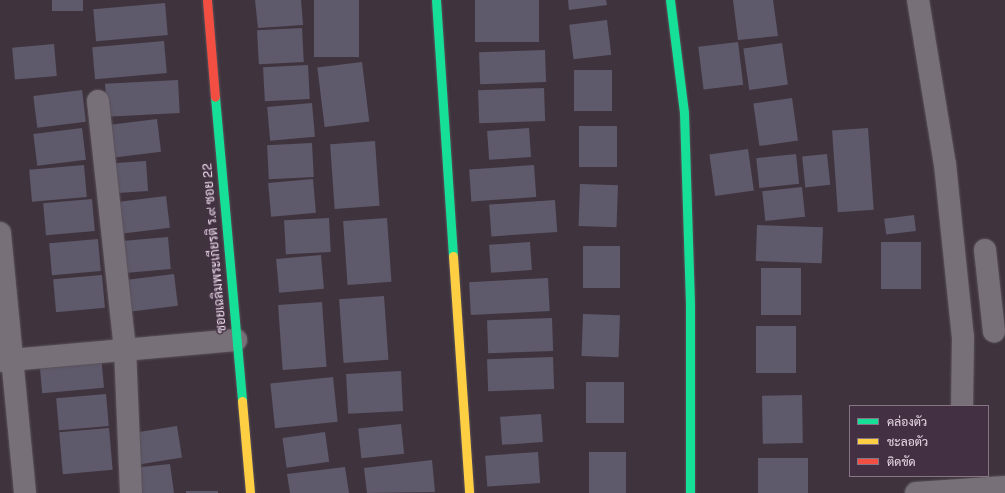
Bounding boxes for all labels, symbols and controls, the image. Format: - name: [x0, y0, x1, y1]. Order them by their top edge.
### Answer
- street label: ซอยเฉลิมพระเกียรติ ร.๙ ซอย 22: [200, 162, 230, 334]
- legend: [849, 405, 989, 477]
- text: คล่องตัว: [887, 415, 927, 429]
- text: ชะลอตัว: [887, 435, 928, 449]
- text: ติดขัด: [887, 455, 916, 469]

